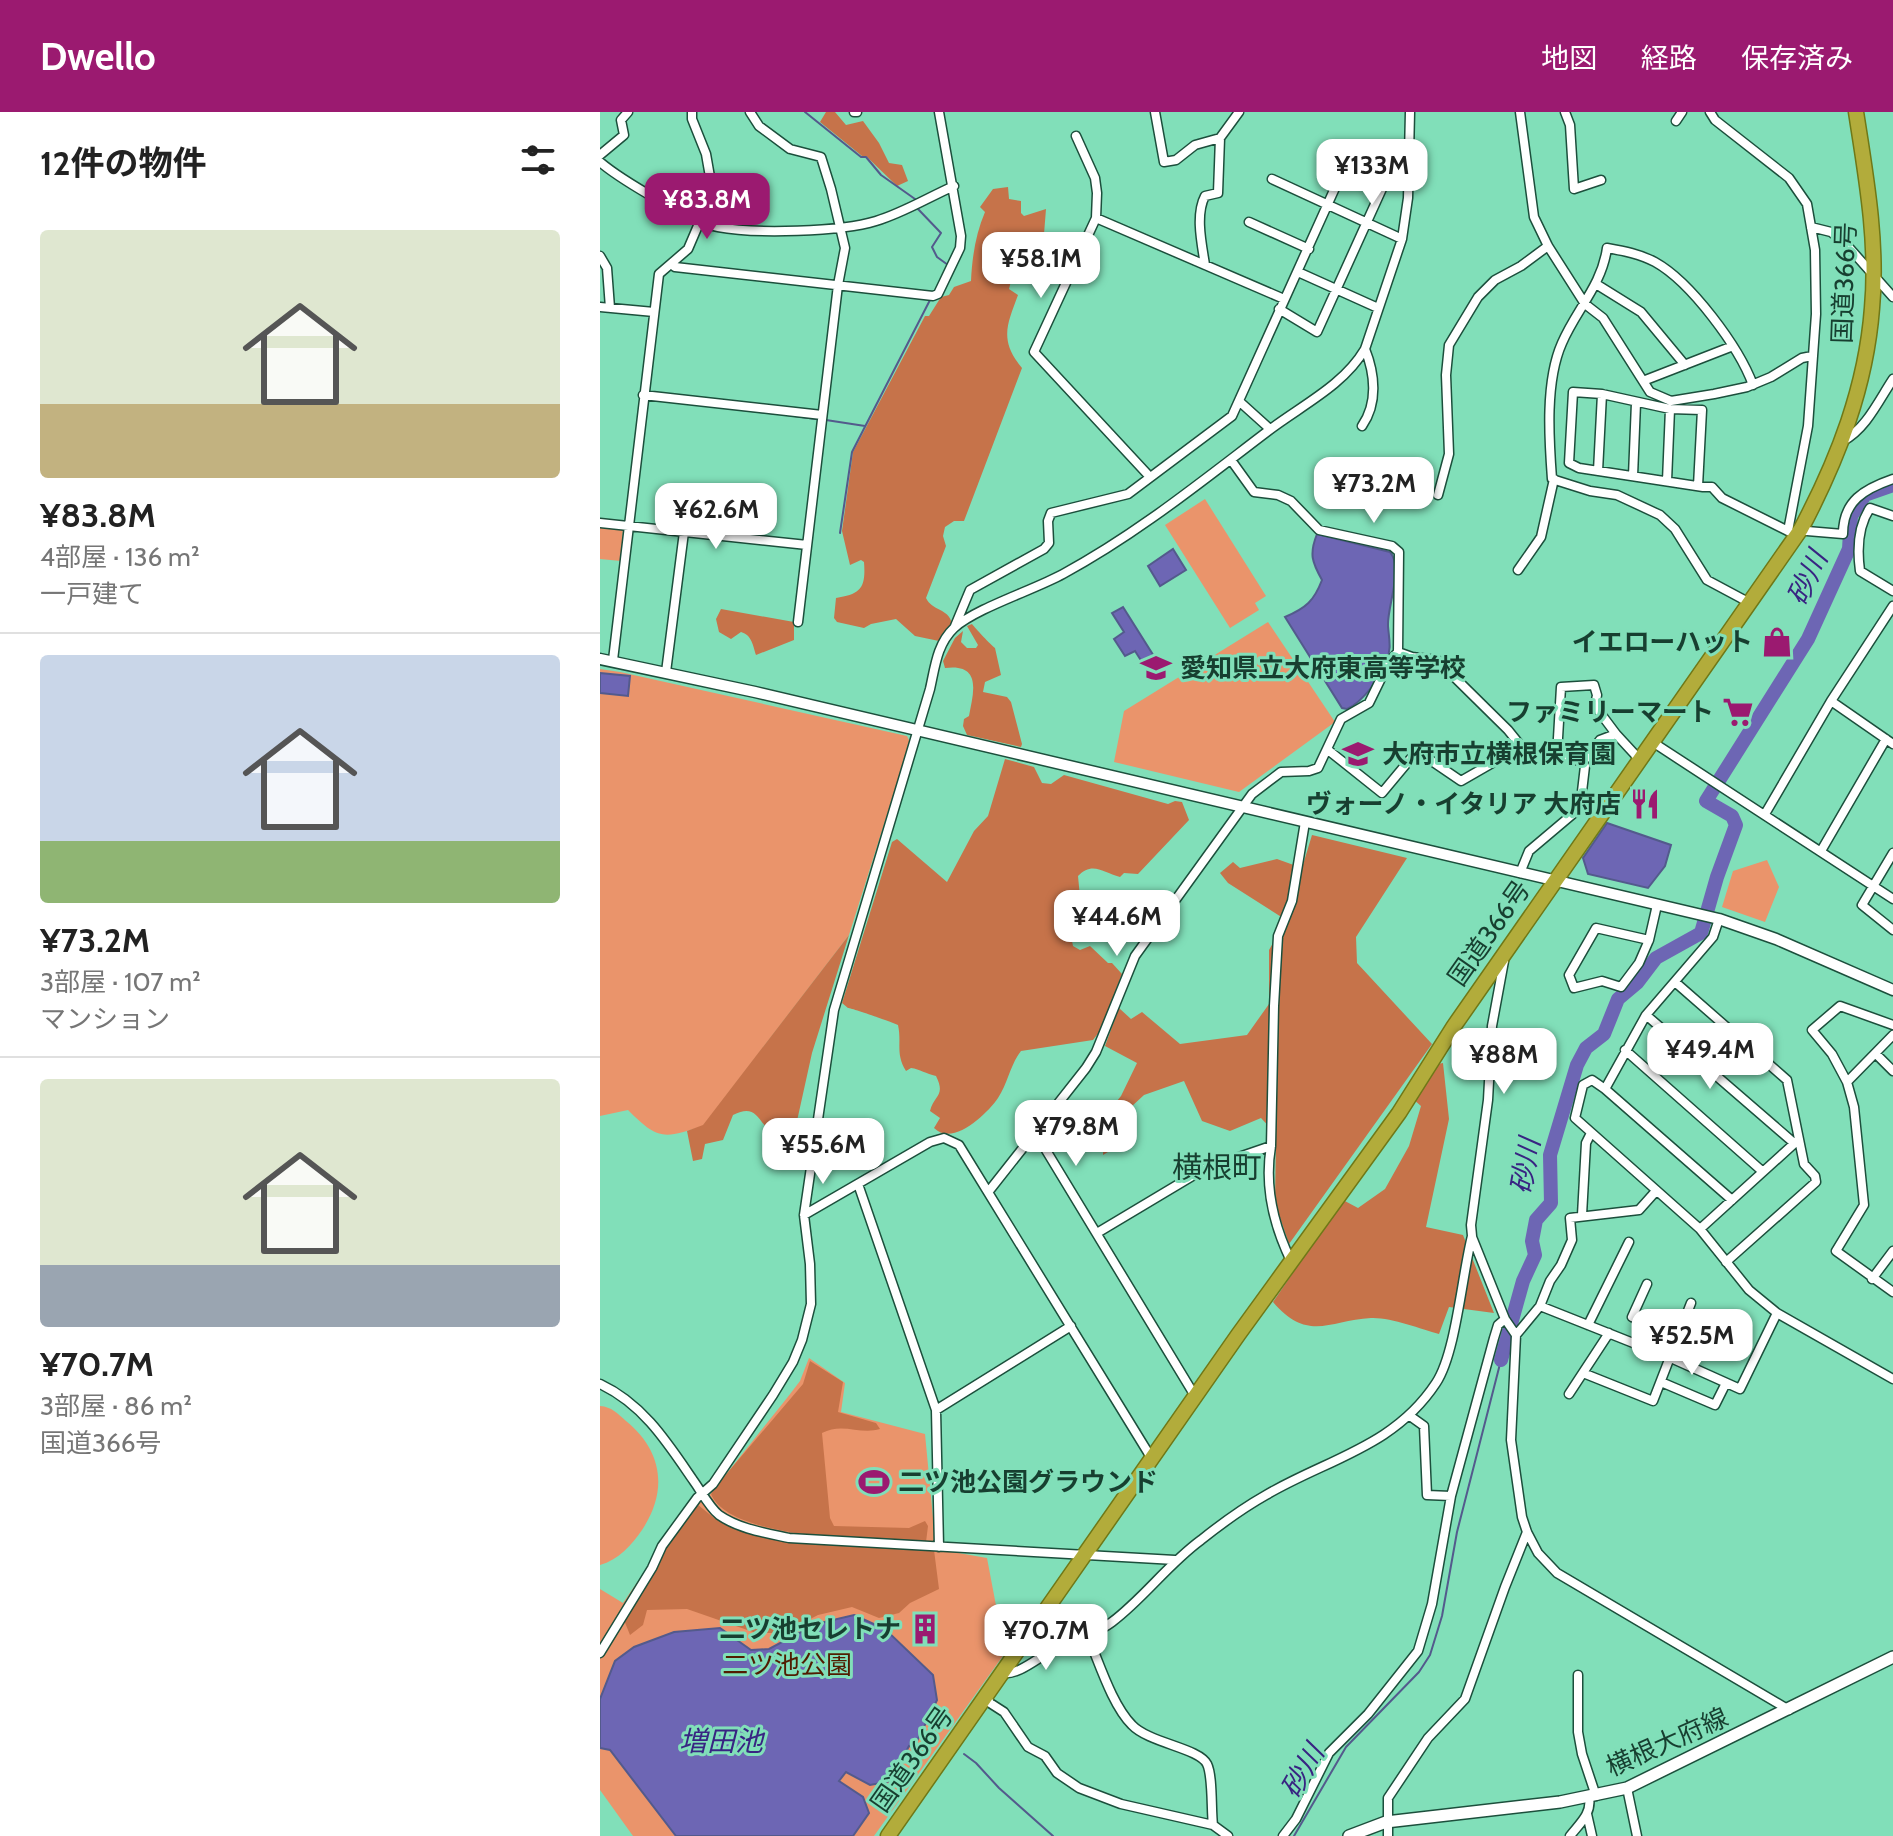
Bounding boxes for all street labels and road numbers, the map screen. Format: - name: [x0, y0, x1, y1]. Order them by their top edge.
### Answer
- street label: 国道366号: [1826, 222, 1862, 344]
- street label: 国道366号: [1441, 874, 1537, 992]
- street label: 国道366号: [864, 1700, 960, 1818]
- street label: 横根大府線: [1601, 1701, 1733, 1783]

